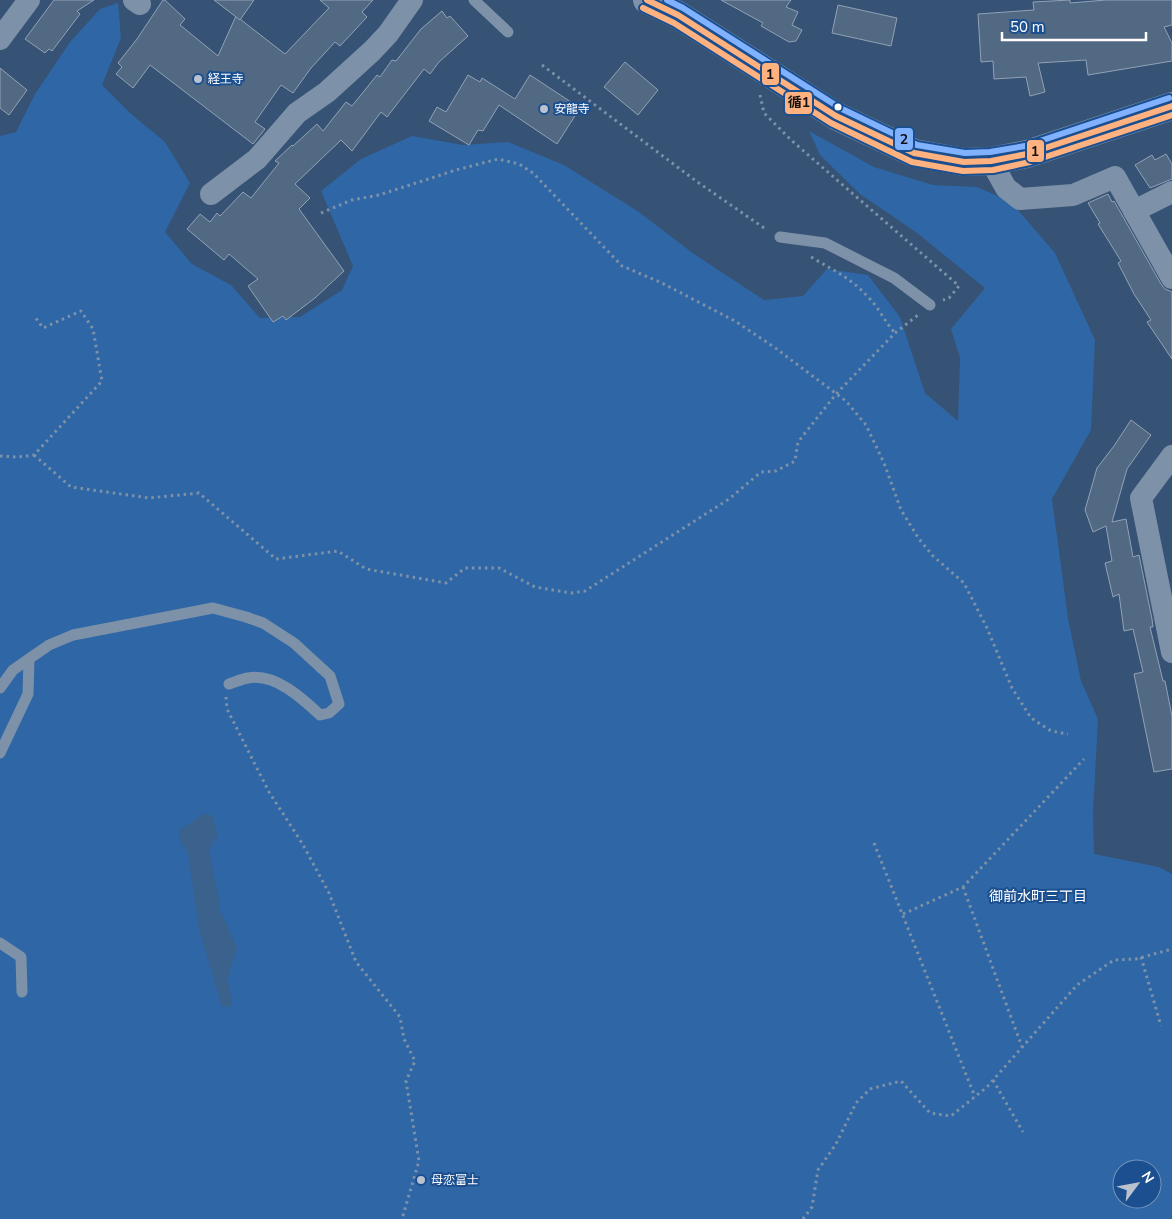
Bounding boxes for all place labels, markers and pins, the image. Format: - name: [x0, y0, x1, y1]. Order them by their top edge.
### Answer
- place label: 経王寺: [208, 71, 244, 87]
- marker: 経王寺: [192, 73, 204, 85]
- place label: 安龍寺: [554, 101, 590, 117]
- unlabelled marker: [833, 102, 843, 112]
- marker: 安龍寺: [538, 103, 550, 115]
- place label: 母恋富士: [431, 1172, 479, 1188]
- marker: 母恋富士: [415, 1174, 427, 1186]

